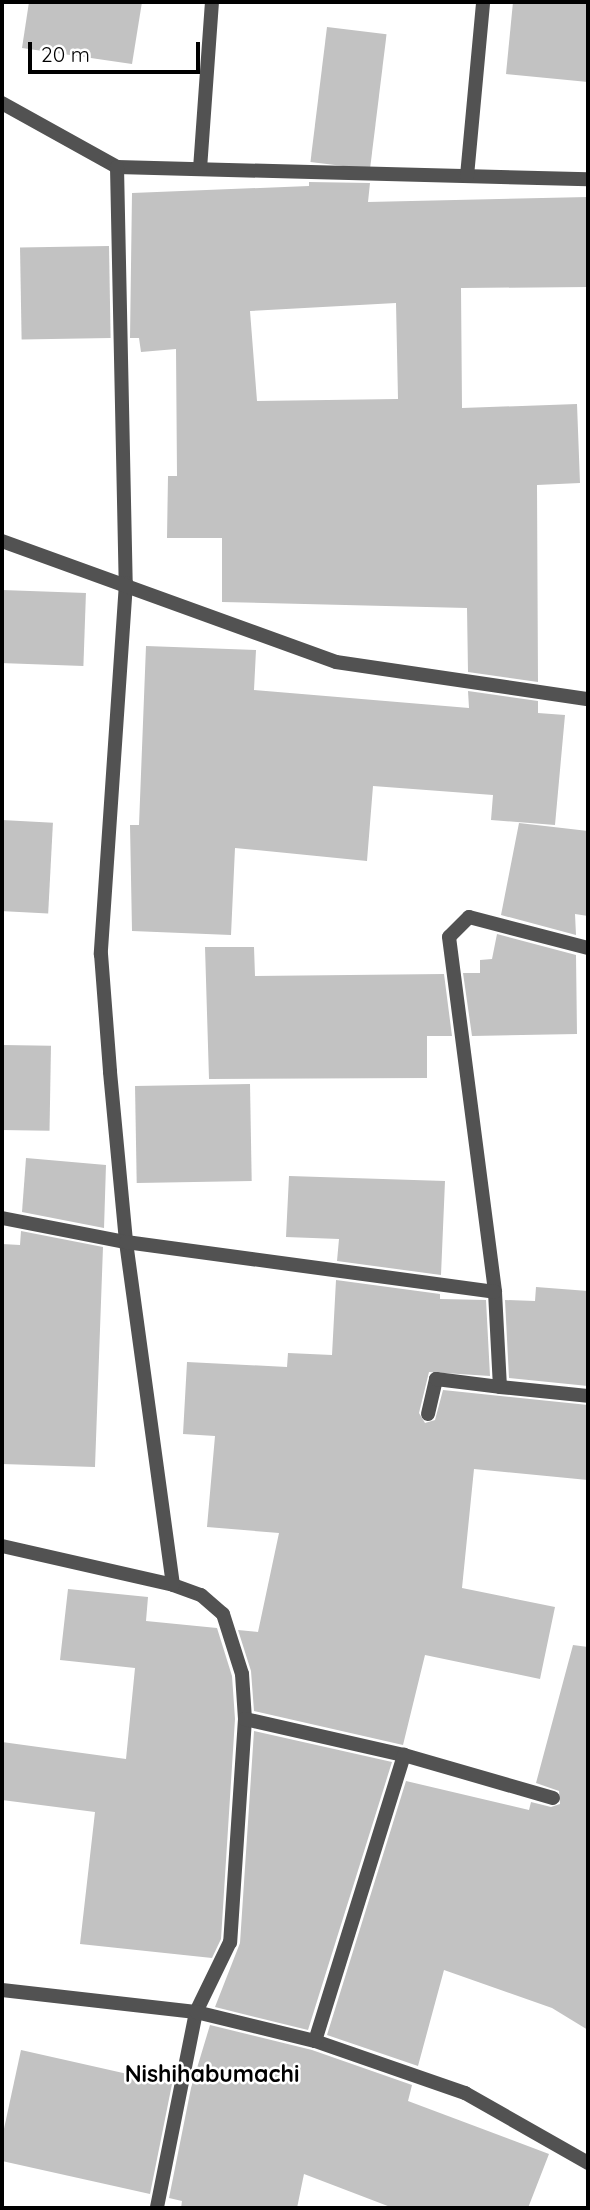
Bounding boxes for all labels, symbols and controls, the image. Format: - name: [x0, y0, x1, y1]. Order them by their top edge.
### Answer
- scale bar: [32, 28, 203, 72]
- text: 20 m: [41, 41, 90, 67]
- district label: Nishihabumachi: [125, 2060, 299, 2088]

